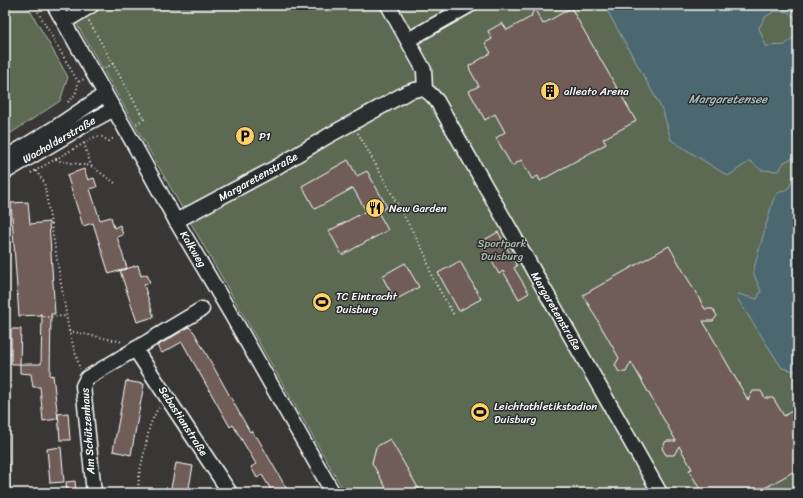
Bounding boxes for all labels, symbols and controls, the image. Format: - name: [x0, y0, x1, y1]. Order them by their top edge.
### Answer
- building icon: alleato Arena: [539, 80, 561, 102]
- place label: alleato Arena: [564, 82, 629, 101]
- water label: Margaretensee: [689, 88, 768, 110]
- street label: Wacholderstraße: [19, 111, 100, 169]
- parking icon: P1: [234, 125, 256, 147]
- place label: P1: [259, 127, 271, 146]
- street label: Margaretenstraße: [215, 147, 302, 207]
- restaurant icon: New Garden: [364, 197, 386, 219]
- place label: New Garden: [389, 199, 447, 218]
- street label: Kalkweg: [175, 227, 212, 271]
- park label: Sportpark Duisburg: [478, 234, 527, 266]
- street label: Margaretenstraße: [526, 268, 587, 355]
- place label: TC Eintracht Duisburg: [336, 287, 397, 319]
- sports icon: TC Eintracht Duisburg: [311, 291, 333, 313]
- street label: Sebastianstraße: [153, 382, 213, 461]
- street label: Am Schützenhaus: [75, 386, 101, 476]
- place label: Leichtathletikstadion Duisburg: [494, 397, 597, 429]
- sports icon: Leichtathletikstadion Duisburg: [469, 401, 491, 423]

